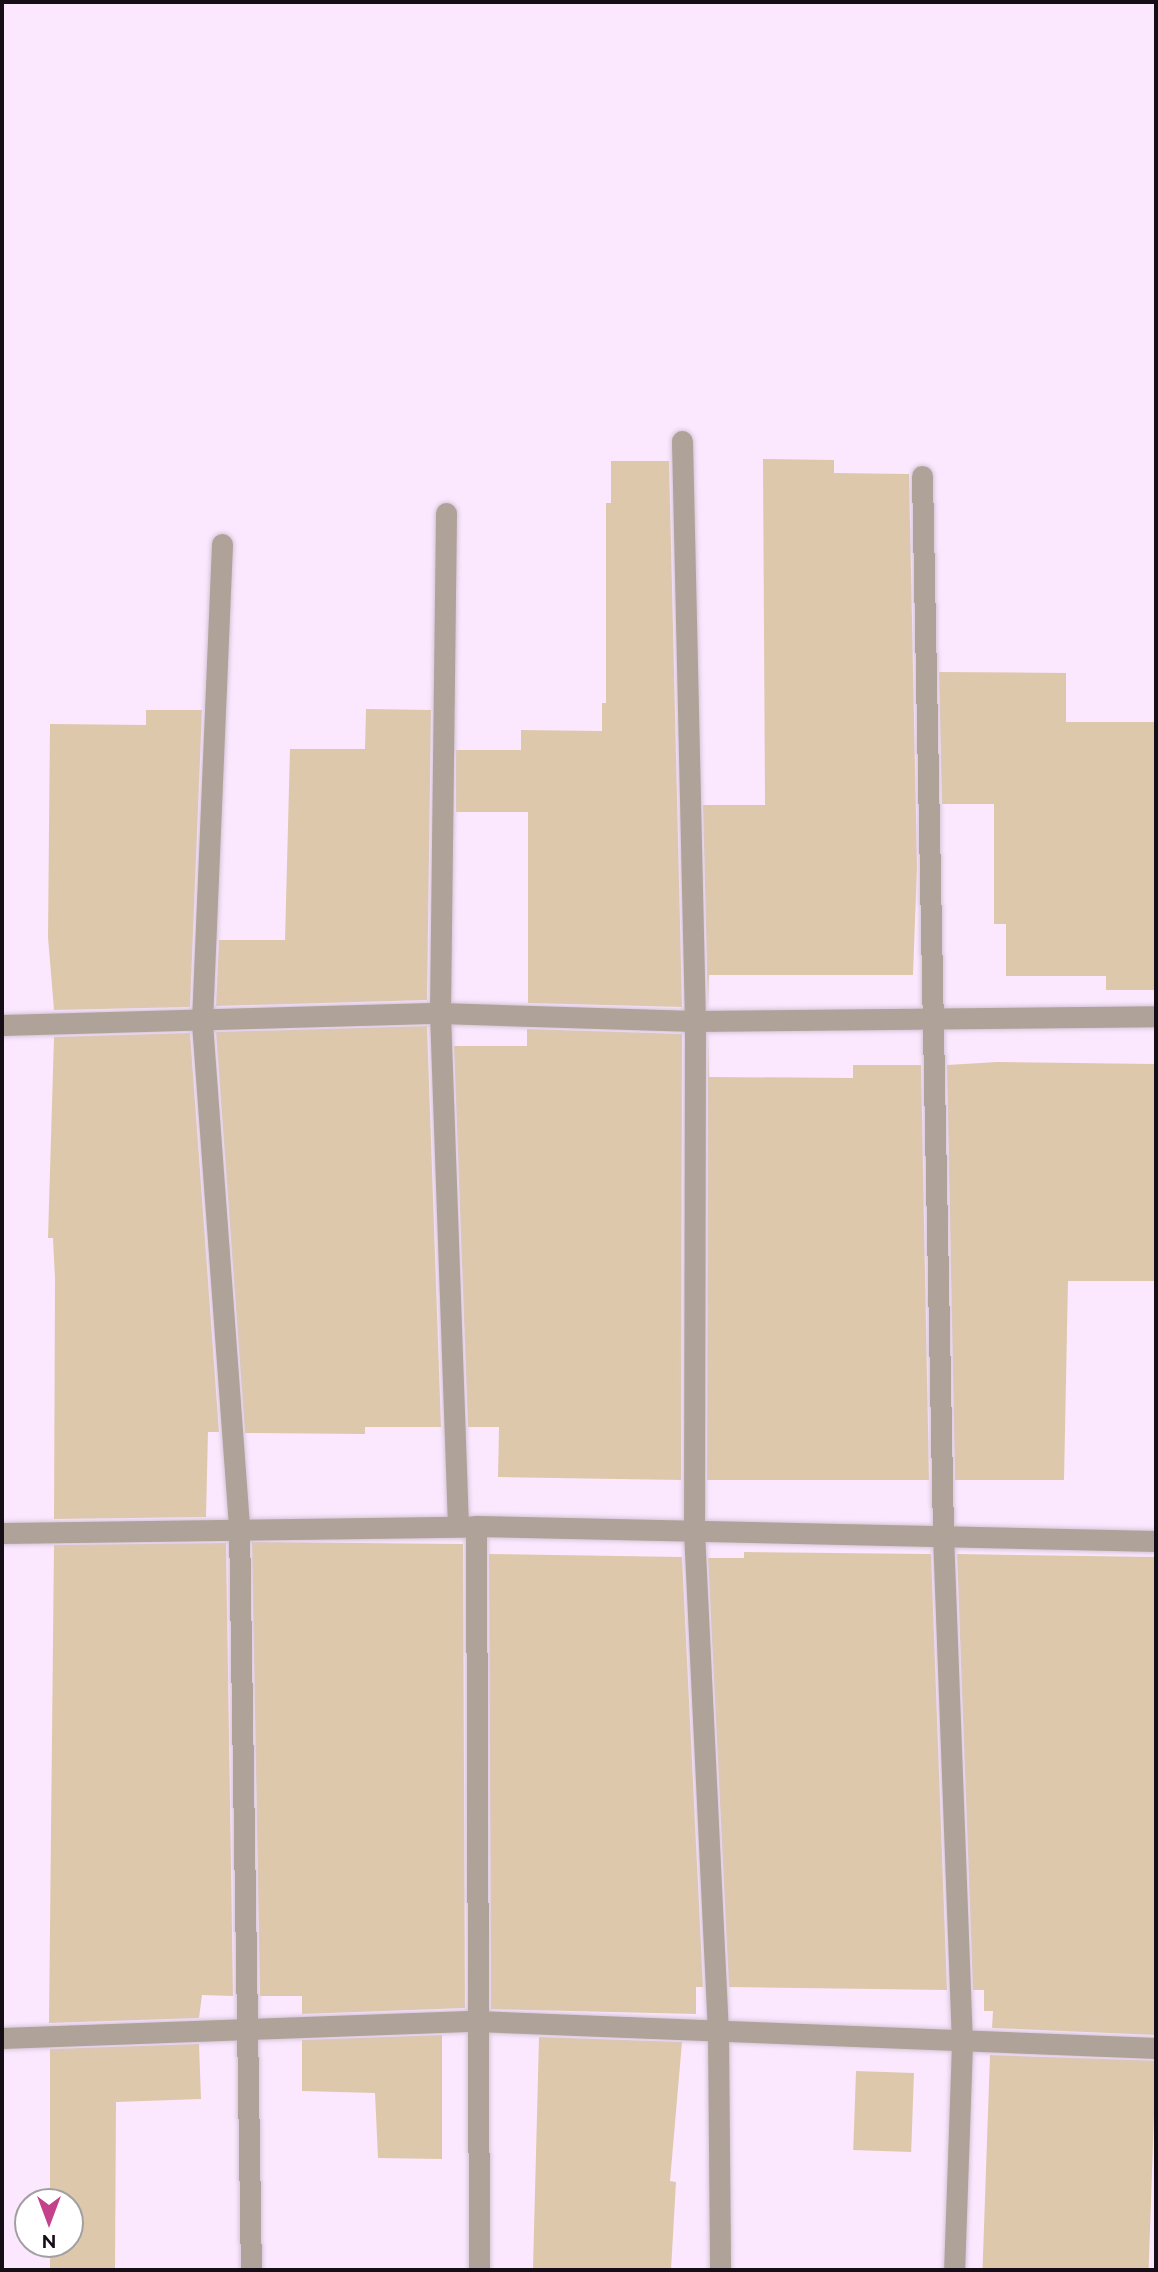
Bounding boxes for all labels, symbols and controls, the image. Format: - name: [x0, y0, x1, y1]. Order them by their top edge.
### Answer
- north arrow: [14, 2188, 84, 2258]
- text: N: [42, 2231, 56, 2253]

